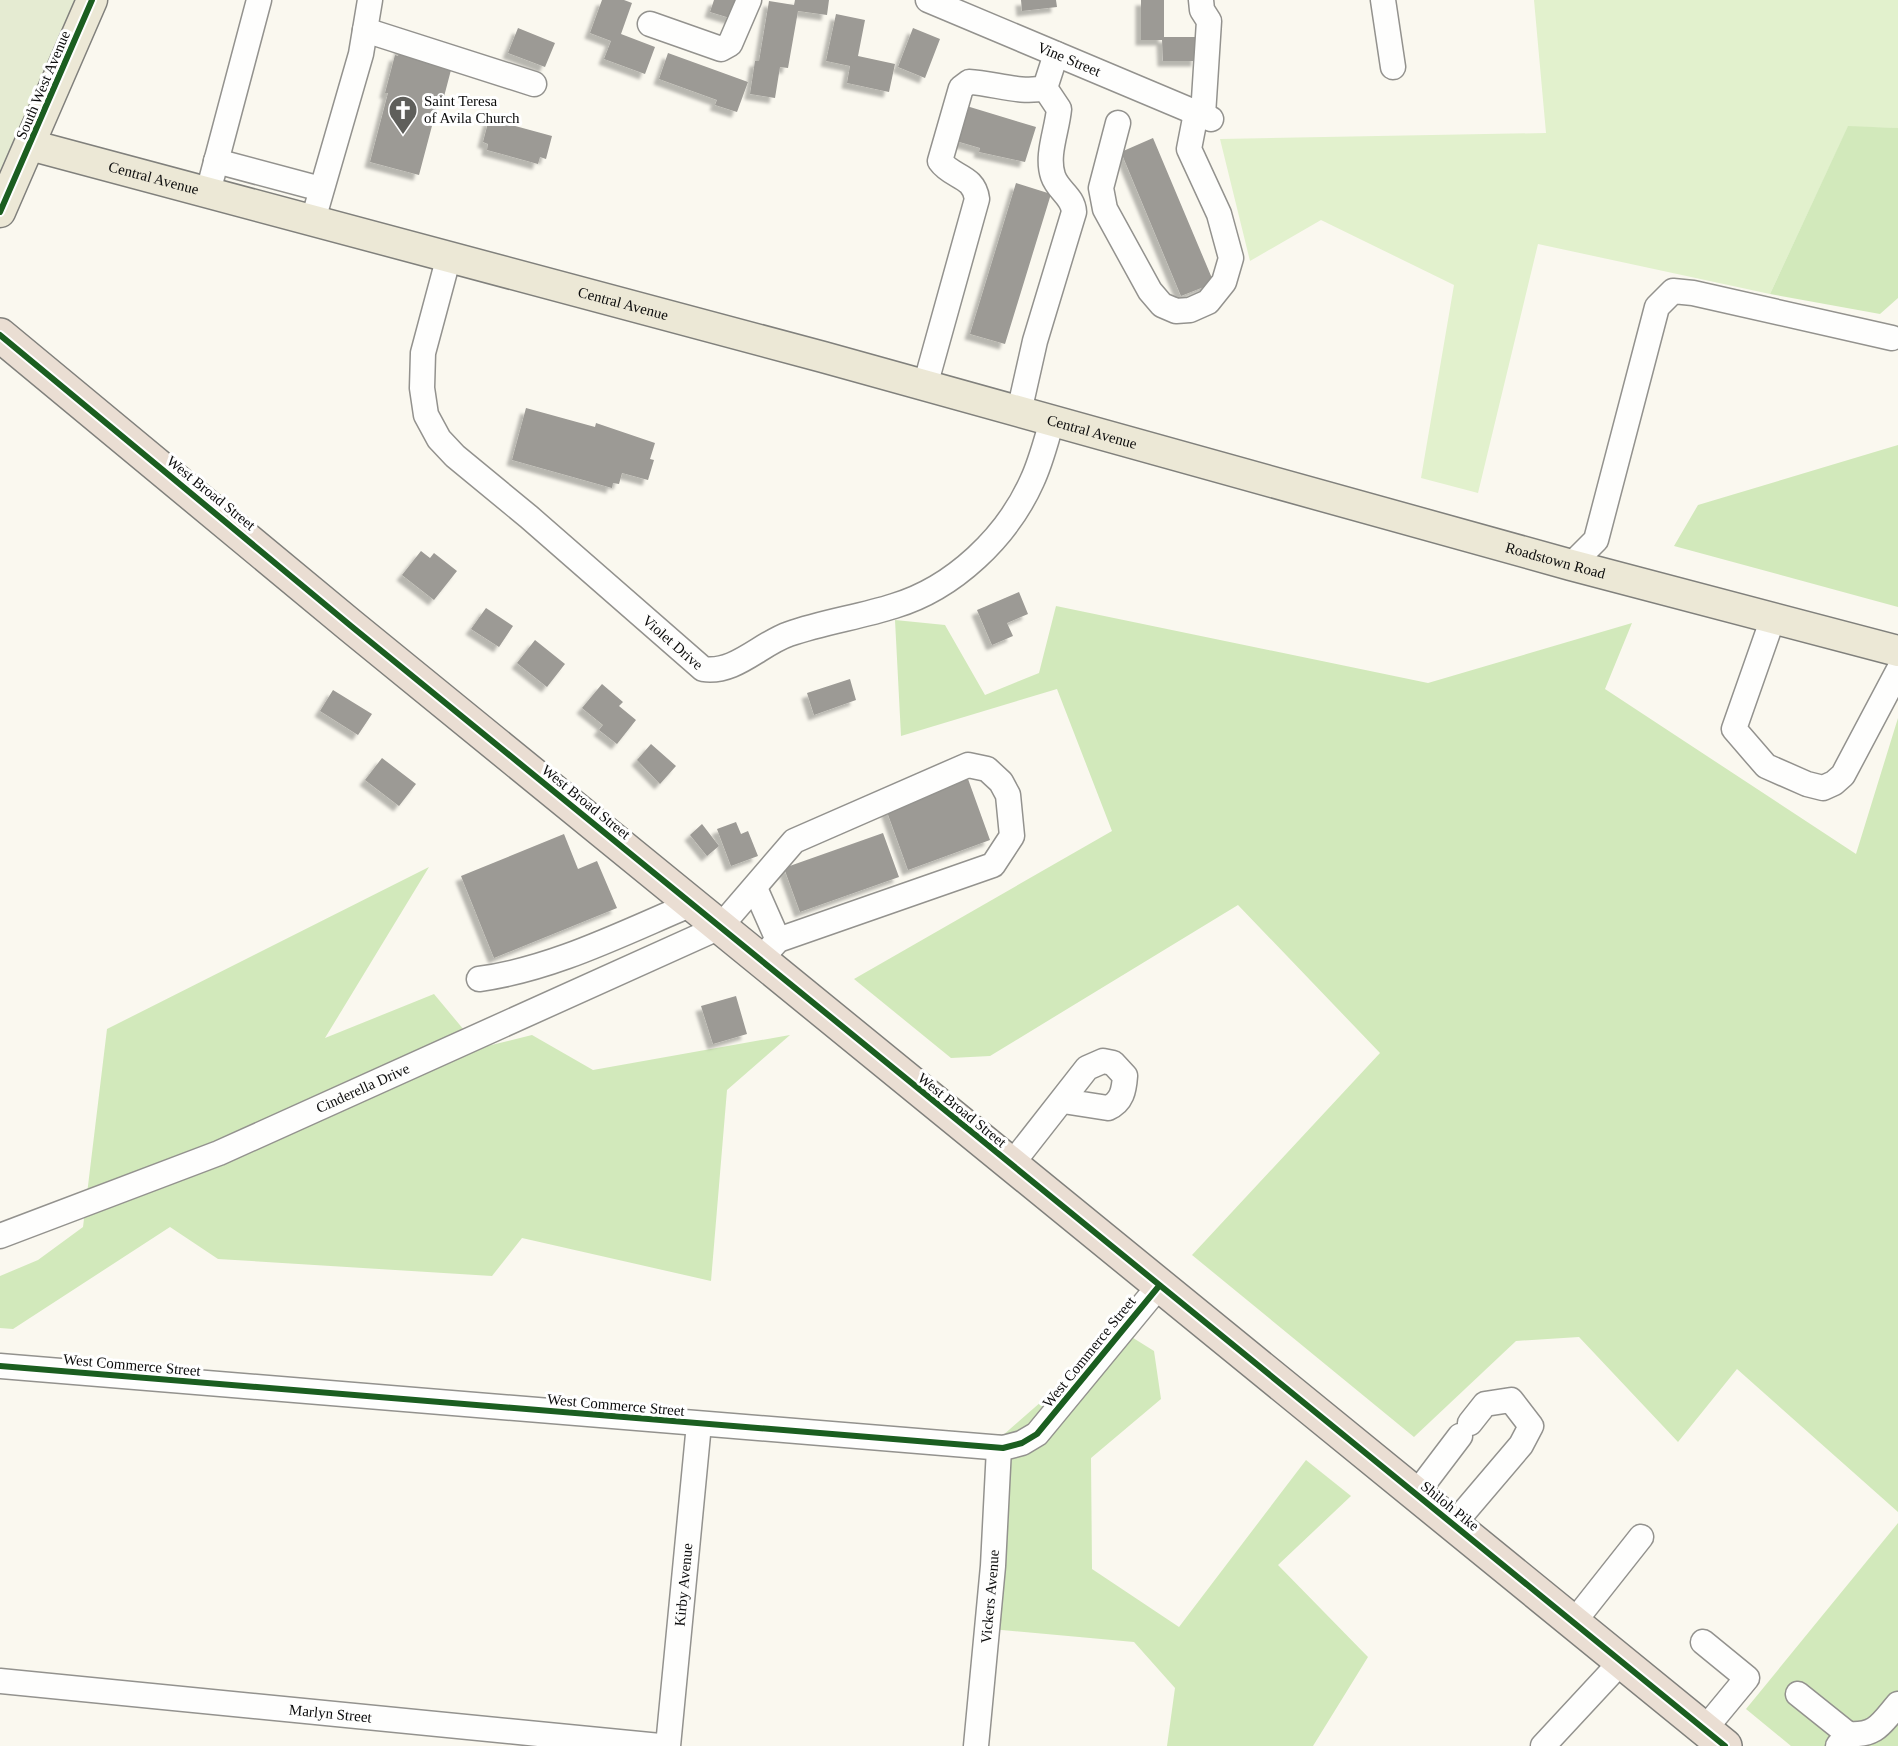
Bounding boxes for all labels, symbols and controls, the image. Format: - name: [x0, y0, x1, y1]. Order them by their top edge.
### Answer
- street label: South West Avenue: [13, 28, 73, 142]
- street label: Vine Street: [1035, 39, 1104, 80]
- place label: Saint Teresa of Avila Church: [424, 93, 520, 126]
- church icon: Saint Teresa of Avila Church: [387, 94, 419, 136]
- street label: Central Avenue: [107, 158, 201, 198]
- street label: Central Avenue: [576, 284, 670, 323]
- street label: Central Avenue: [1045, 412, 1139, 452]
- street label: West Broad Street: [164, 453, 259, 534]
- street label: Roadstown Road: [1504, 539, 1608, 582]
- street label: Violet Drive: [639, 612, 706, 673]
- street label: West Broad Street: [539, 762, 634, 843]
- street label: Cinderella Drive: [314, 1060, 412, 1116]
- street label: West Broad Street: [915, 1070, 1010, 1151]
- street label: West Commerce Street: [1039, 1293, 1139, 1411]
- street label: West Commerce Street: [63, 1351, 202, 1379]
- street label: West Commerce Street: [547, 1391, 686, 1419]
- street label: Shiloh Pike: [1418, 1478, 1482, 1534]
- street label: Kirby Avenue: [672, 1542, 696, 1627]
- street label: Vickers Avenue: [978, 1549, 1002, 1644]
- street label: Marlyn Street: [288, 1702, 373, 1726]

